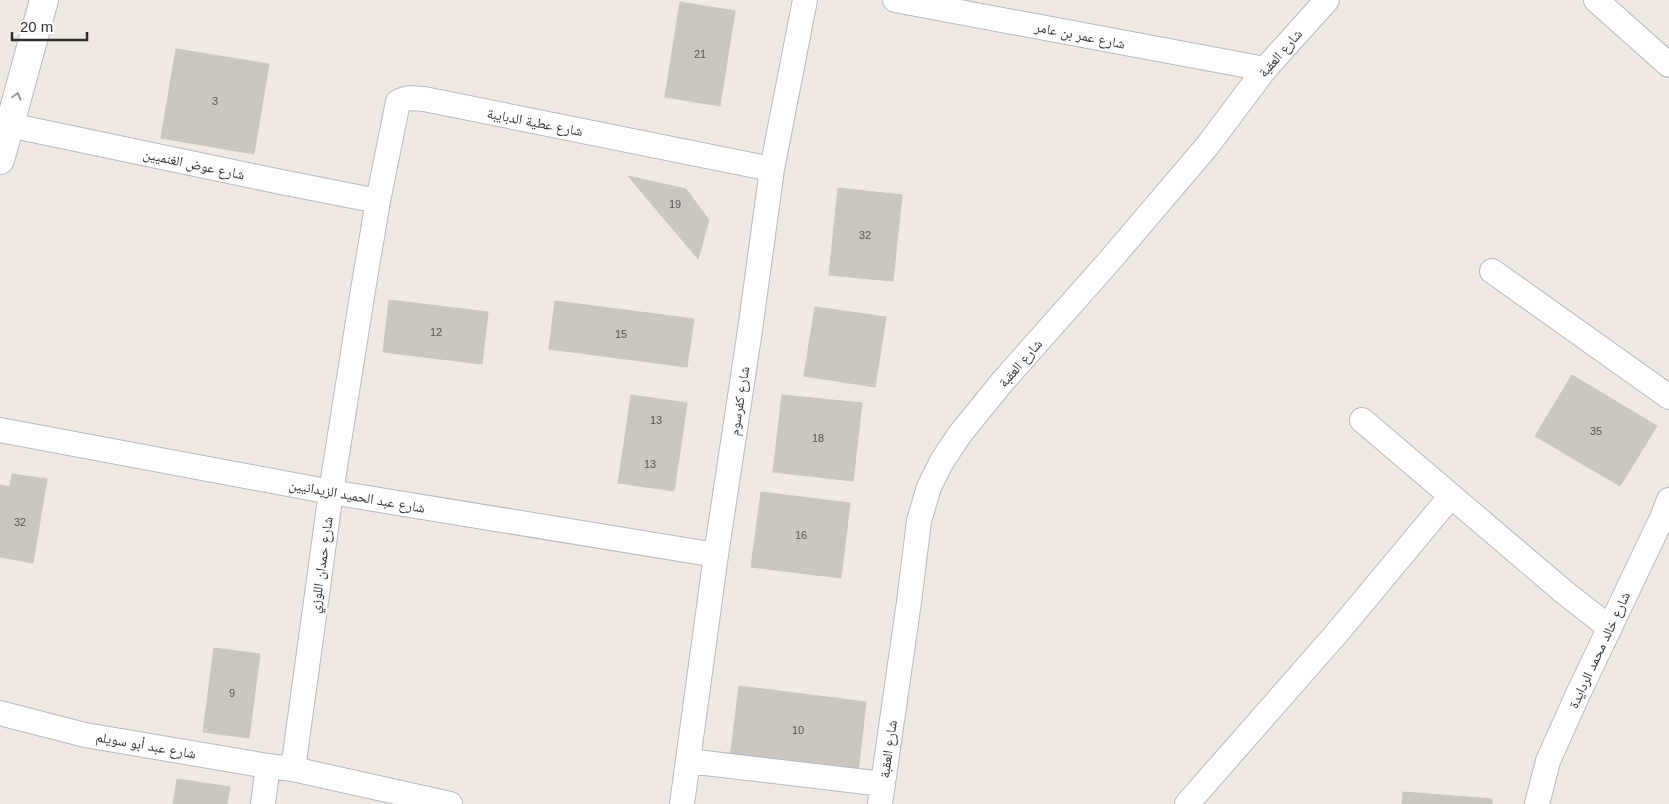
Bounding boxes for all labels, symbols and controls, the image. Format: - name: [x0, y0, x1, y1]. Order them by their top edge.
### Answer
- scale bar: [12, 10, 88, 42]
- text: 20 m: [20, 18, 53, 35]
- street label: شارع عمر بن عامر: [1032, 18, 1126, 54]
- street label: شارع العقبة: [1255, 26, 1307, 82]
- house number: 21: [694, 48, 706, 60]
- one-way arrow: [12, 93, 22, 101]
- house number: 3: [212, 95, 218, 107]
- street label: شارع عطية الدبايبة: [485, 105, 584, 141]
- street label: شارع عوض الغنميين: [141, 145, 246, 185]
- house number: 19: [669, 198, 681, 210]
- house number: 32: [859, 229, 871, 241]
- house number: 12: [430, 326, 442, 338]
- house number: 15: [615, 328, 627, 340]
- street label: شارع العقبة: [995, 336, 1047, 392]
- street label: شارع كفرسوم: [726, 365, 754, 437]
- house number: 13: [650, 414, 662, 426]
- house number: 35: [1590, 425, 1602, 437]
- house number: 18: [812, 432, 824, 444]
- house number: 13: [644, 458, 656, 470]
- street label: شارع عبد الحميد الزيدانيين: [287, 476, 426, 518]
- house number: 32: [14, 516, 26, 528]
- street label: شارع حمدان اللوزي: [306, 516, 339, 615]
- house number: 16: [795, 529, 807, 541]
- street label: شارع خالد محمد الردايدة: [1565, 589, 1635, 712]
- house number: 9: [229, 687, 235, 699]
- street label: شارع العقبة: [876, 719, 902, 779]
- house number: 10: [792, 724, 804, 736]
- street label: شارع عبد أبو سويلم: [94, 728, 197, 764]

